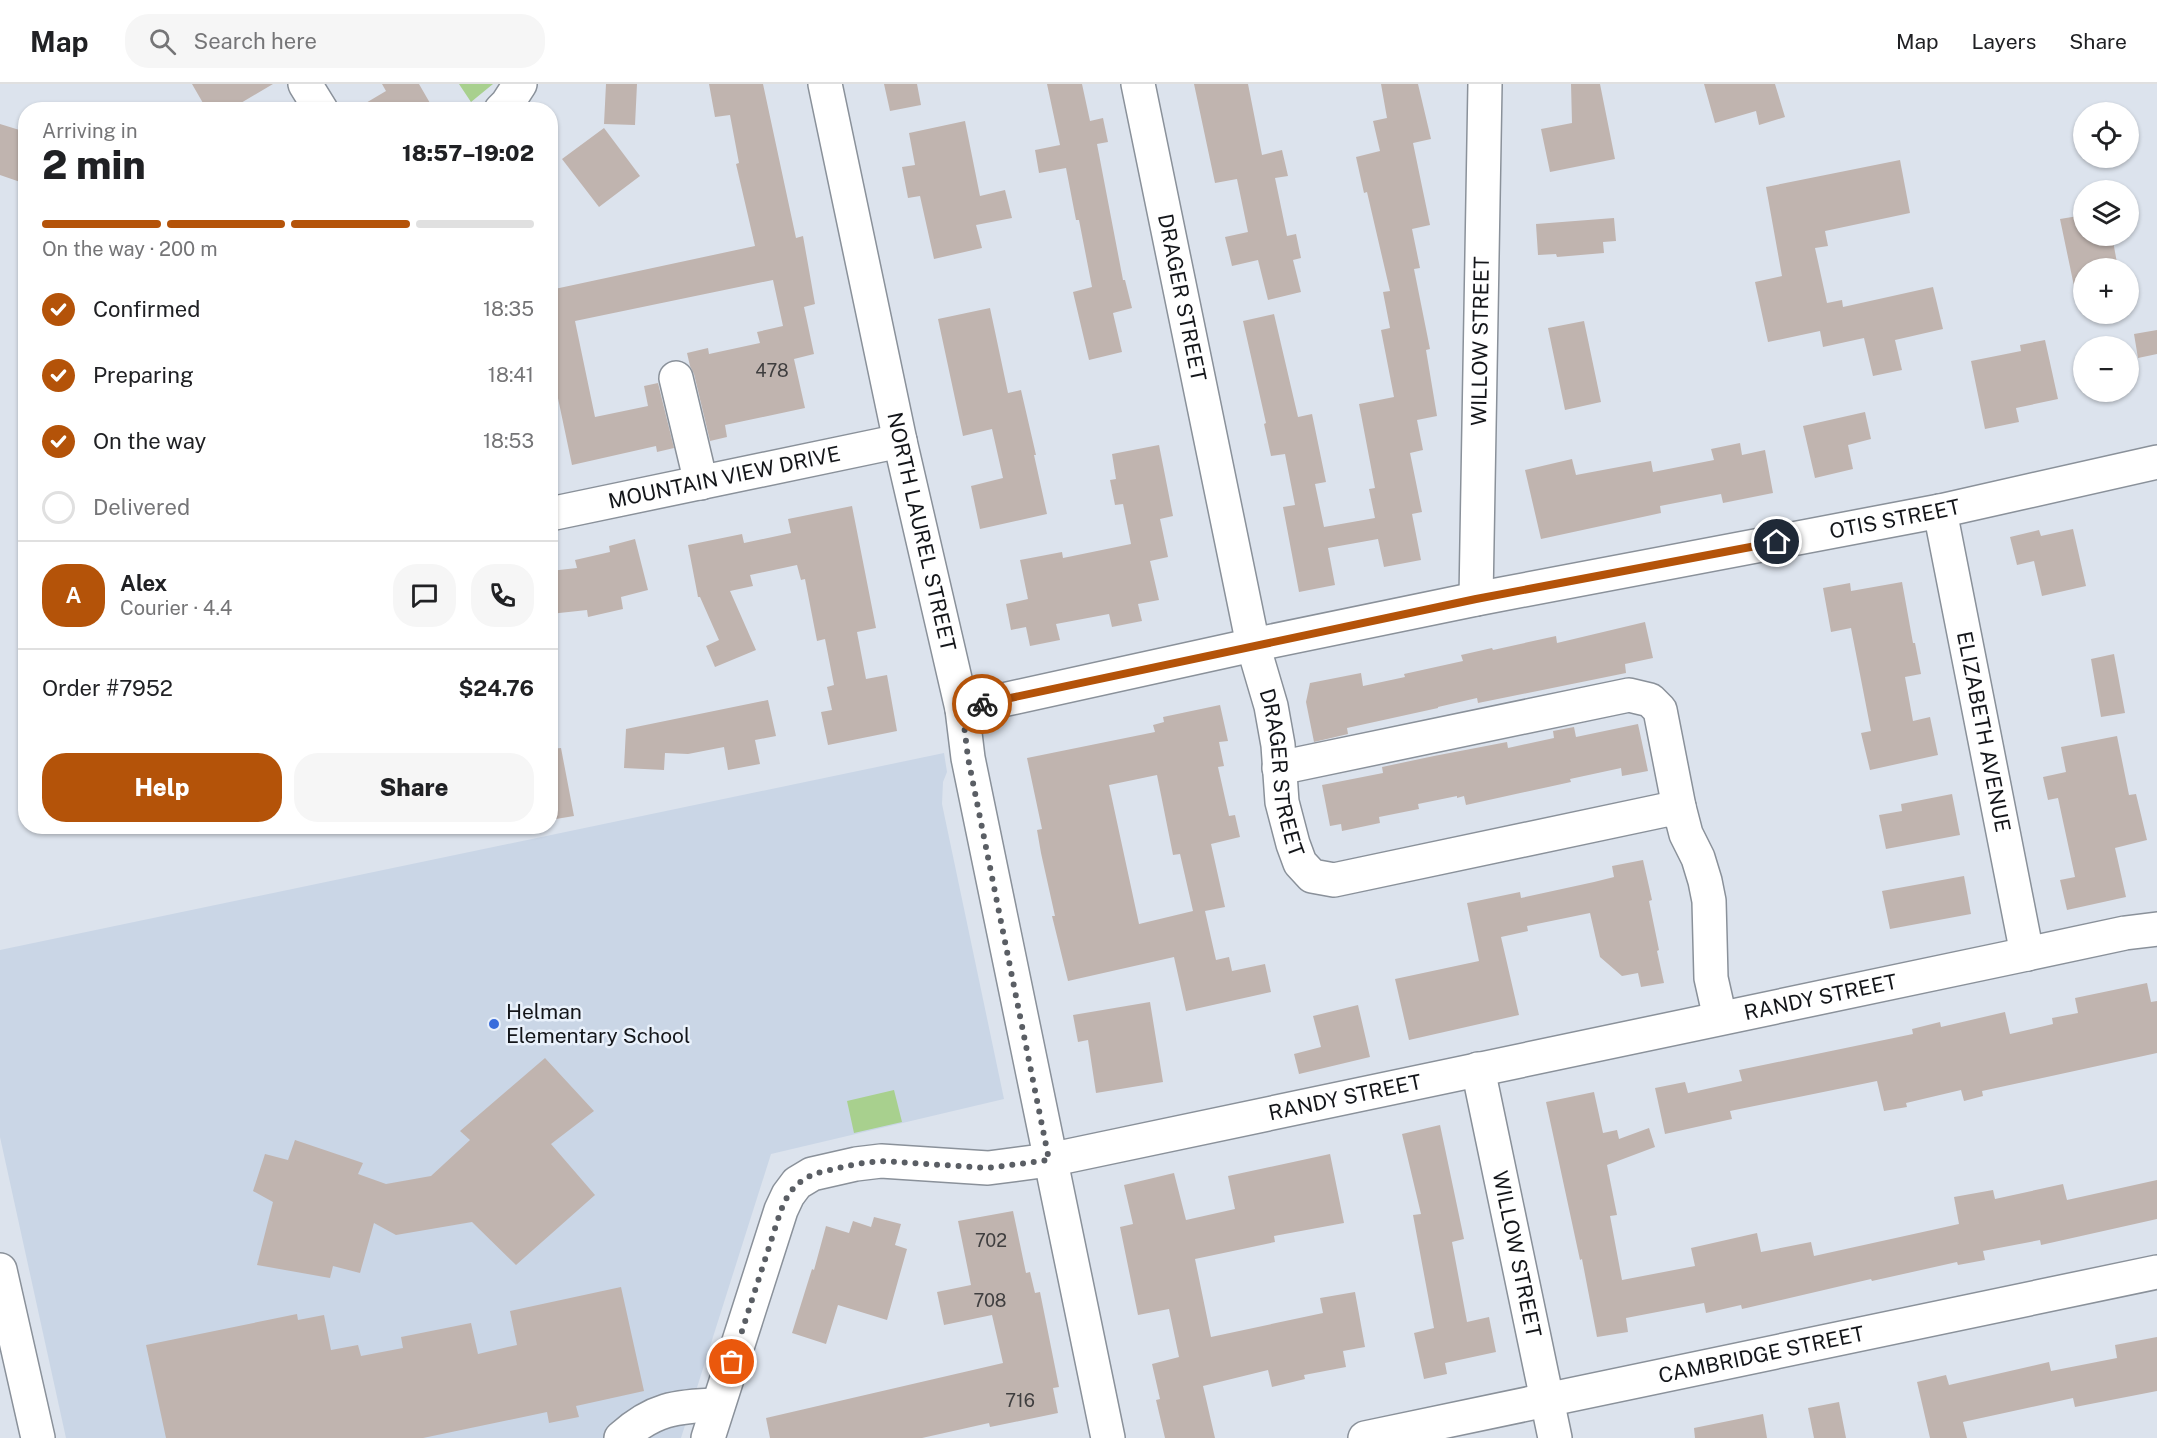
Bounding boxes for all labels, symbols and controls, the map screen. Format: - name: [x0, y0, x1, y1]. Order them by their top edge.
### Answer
- search box: [125, 14, 545, 68]
- text: Map: [30, 25, 89, 58]
- icon: search: [146, 25, 179, 58]
- text: Search here: [194, 28, 317, 54]
- text: Map: [1896, 29, 1939, 54]
- text: Layers: [1972, 29, 2036, 54]
- text: Share: [2069, 29, 2127, 54]
- map controls: [2073, 102, 2139, 402]
- button: locate: [2073, 102, 2139, 168]
- text: Arriving in: [42, 119, 137, 143]
- text: 18:57–19:02: [402, 140, 534, 166]
- text: 2 min: [42, 142, 146, 188]
- button: layers: [2073, 180, 2139, 246]
- street label: DRAGER STREET: [1153, 211, 1212, 383]
- text: On the way · 200 m: [42, 237, 218, 261]
- street label: WILLOW STREET: [1466, 256, 1494, 426]
- button: +: [2073, 258, 2139, 324]
- icon: check: [42, 293, 75, 326]
- text: Confirmed: [93, 296, 200, 322]
- text: 18:35: [483, 297, 534, 321]
- button: −: [2073, 336, 2139, 402]
- icon: check: [42, 359, 75, 392]
- house number: 478: [755, 360, 789, 381]
- text: Preparing: [93, 362, 194, 388]
- text: 18:41: [488, 363, 534, 387]
- street label: NORTH LAUREL STREET: [882, 410, 961, 654]
- icon: check: [42, 425, 75, 458]
- text: On the way: [93, 428, 206, 454]
- text: 18:53: [483, 429, 534, 453]
- street label: MOUNTAIN VIEW DRIVE: [606, 441, 842, 514]
- text: Delivered: [93, 494, 190, 520]
- street label: OTIS STREET: [1827, 494, 1963, 544]
- pin: [1751, 516, 1802, 567]
- icon: home: [1760, 525, 1793, 558]
- button: chat: [393, 564, 456, 627]
- button: phone: [471, 564, 534, 627]
- text: Alex: [120, 570, 167, 596]
- text: A: [66, 582, 81, 608]
- text: Courier · 4.4: [120, 596, 232, 620]
- street label: ELIZABETH AVENUE: [1952, 629, 2016, 834]
- courier: [952, 674, 1012, 734]
- text: Order #7952: [42, 675, 173, 701]
- text: $24.76: [458, 675, 534, 701]
- street label: DRAGER STREET: [1255, 686, 1310, 860]
- icon: bike: [966, 688, 999, 721]
- button: Help: [42, 753, 282, 822]
- button: Share: [294, 753, 534, 822]
- street label: RANDY STREET: [1742, 969, 1899, 1025]
- place label: Helman Elementary School: [506, 999, 690, 1048]
- marker: Helman Elementary School: [487, 1017, 501, 1031]
- street label: RANDY STREET: [1266, 1069, 1424, 1125]
- street label: WILLOW STREET: [1488, 1168, 1547, 1339]
- house number: 702: [975, 1230, 1007, 1251]
- house number: 708: [973, 1290, 1007, 1311]
- street label: CAMBRIDGE STREET: [1656, 1321, 1866, 1388]
- pin: [706, 1336, 757, 1387]
- icon: bag: [715, 1345, 748, 1378]
- house number: 716: [1005, 1390, 1035, 1411]

